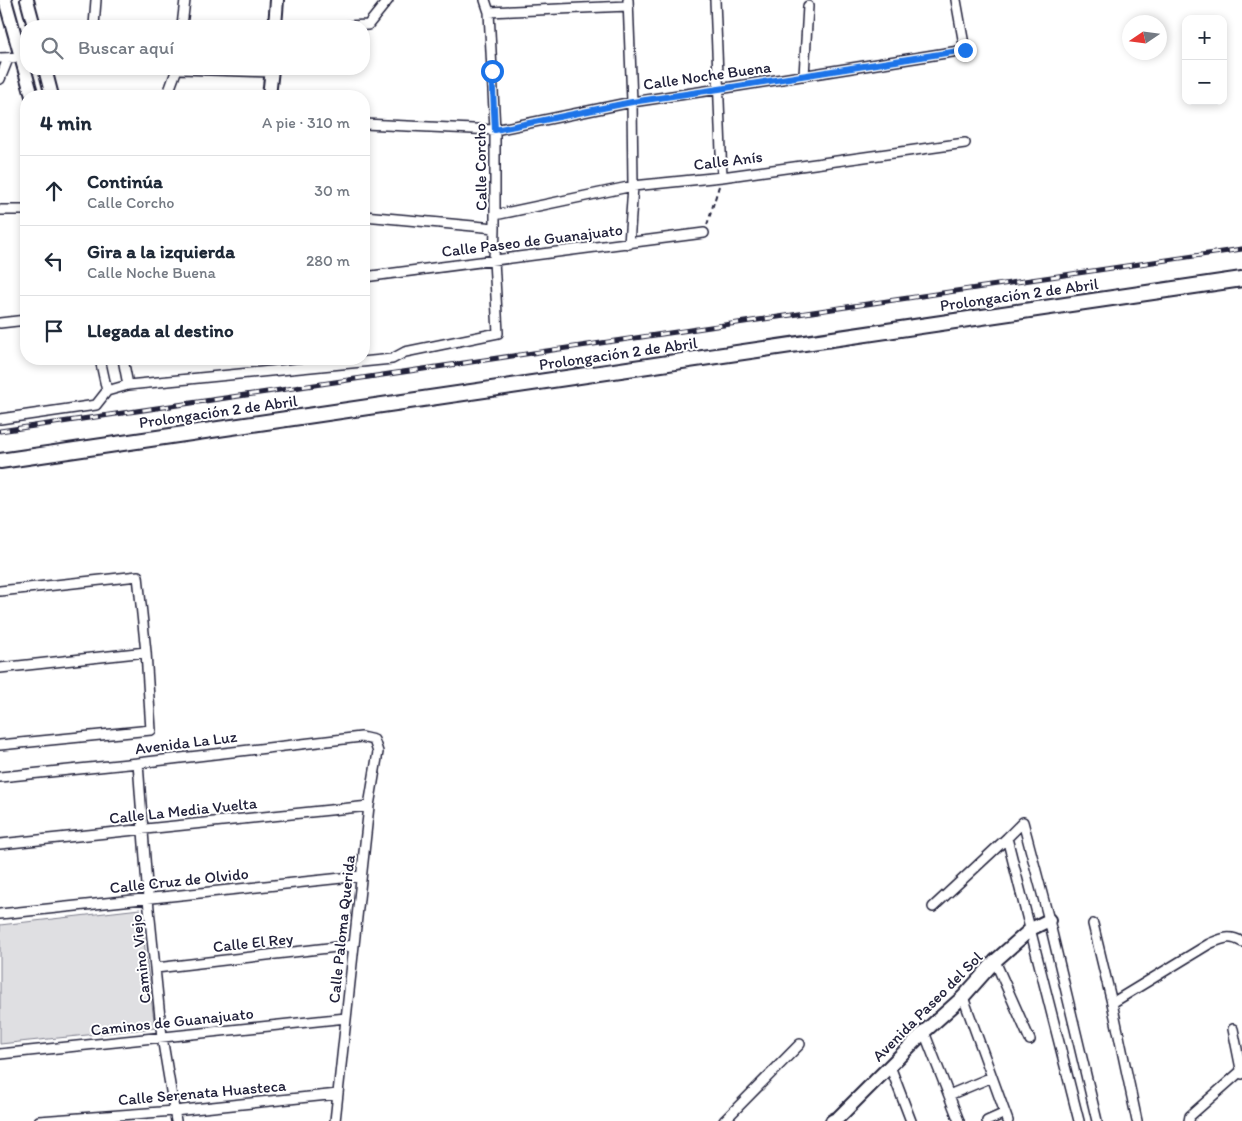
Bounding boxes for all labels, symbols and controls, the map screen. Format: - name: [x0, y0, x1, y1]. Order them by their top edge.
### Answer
- north arrow: [1122, 15, 1167, 60]
- map controls: [1182, 15, 1227, 105]
- button: +: [1182, 15, 1227, 60]
- search box: [20, 20, 370, 75]
- icon: search: [38, 34, 66, 62]
- text: Buscar aquí: [78, 36, 174, 59]
- route end: [954, 39, 977, 62]
- street label: Calle Noche Buena: [642, 57, 773, 94]
- route start: [481, 60, 504, 83]
- button: −: [1182, 60, 1227, 105]
- text: 4 min: [40, 110, 92, 135]
- text: A pie · 310 m: [262, 113, 350, 132]
- street label: Calle Corcho: [470, 123, 491, 211]
- street label: Calle Anís: [692, 147, 764, 174]
- text: Continúa: [87, 170, 163, 193]
- icon: ahead: [40, 177, 68, 205]
- text: 30 m: [314, 181, 350, 200]
- text: Calle Corcho: [87, 193, 175, 212]
- street label: Calle Paseo de Guanajuato: [440, 220, 624, 261]
- text: Gira a la izquierda: [87, 240, 235, 263]
- icon: left: [40, 247, 68, 275]
- text: 280 m: [306, 251, 350, 270]
- text: Calle Noche Buena: [87, 263, 216, 282]
- street label: Prolongación 2 de Abril: [939, 274, 1100, 315]
- icon: arrive: [40, 317, 68, 345]
- text: Llegada al destino: [87, 319, 234, 342]
- street label: Prolongación 2 de Abril: [538, 333, 699, 374]
- street label: Prolongación 2 de Abril: [138, 391, 299, 432]
- street label: Avenida La Luz: [134, 727, 239, 758]
- street label: Calle La Media Vuelta: [108, 793, 259, 828]
- street label: Calle Paloma Querida: [324, 853, 359, 1004]
- street label: Calle Cruz de Olvido: [109, 864, 249, 897]
- street label: Camino Viejo: [126, 913, 155, 1005]
- street label: Calle El Rey: [212, 929, 295, 956]
- street label: Avenida Paseo del Sol: [868, 947, 987, 1065]
- street label: Caminos de Guanajuato: [90, 1003, 254, 1040]
- street label: Calle Serenata Huasteca: [117, 1076, 288, 1109]

